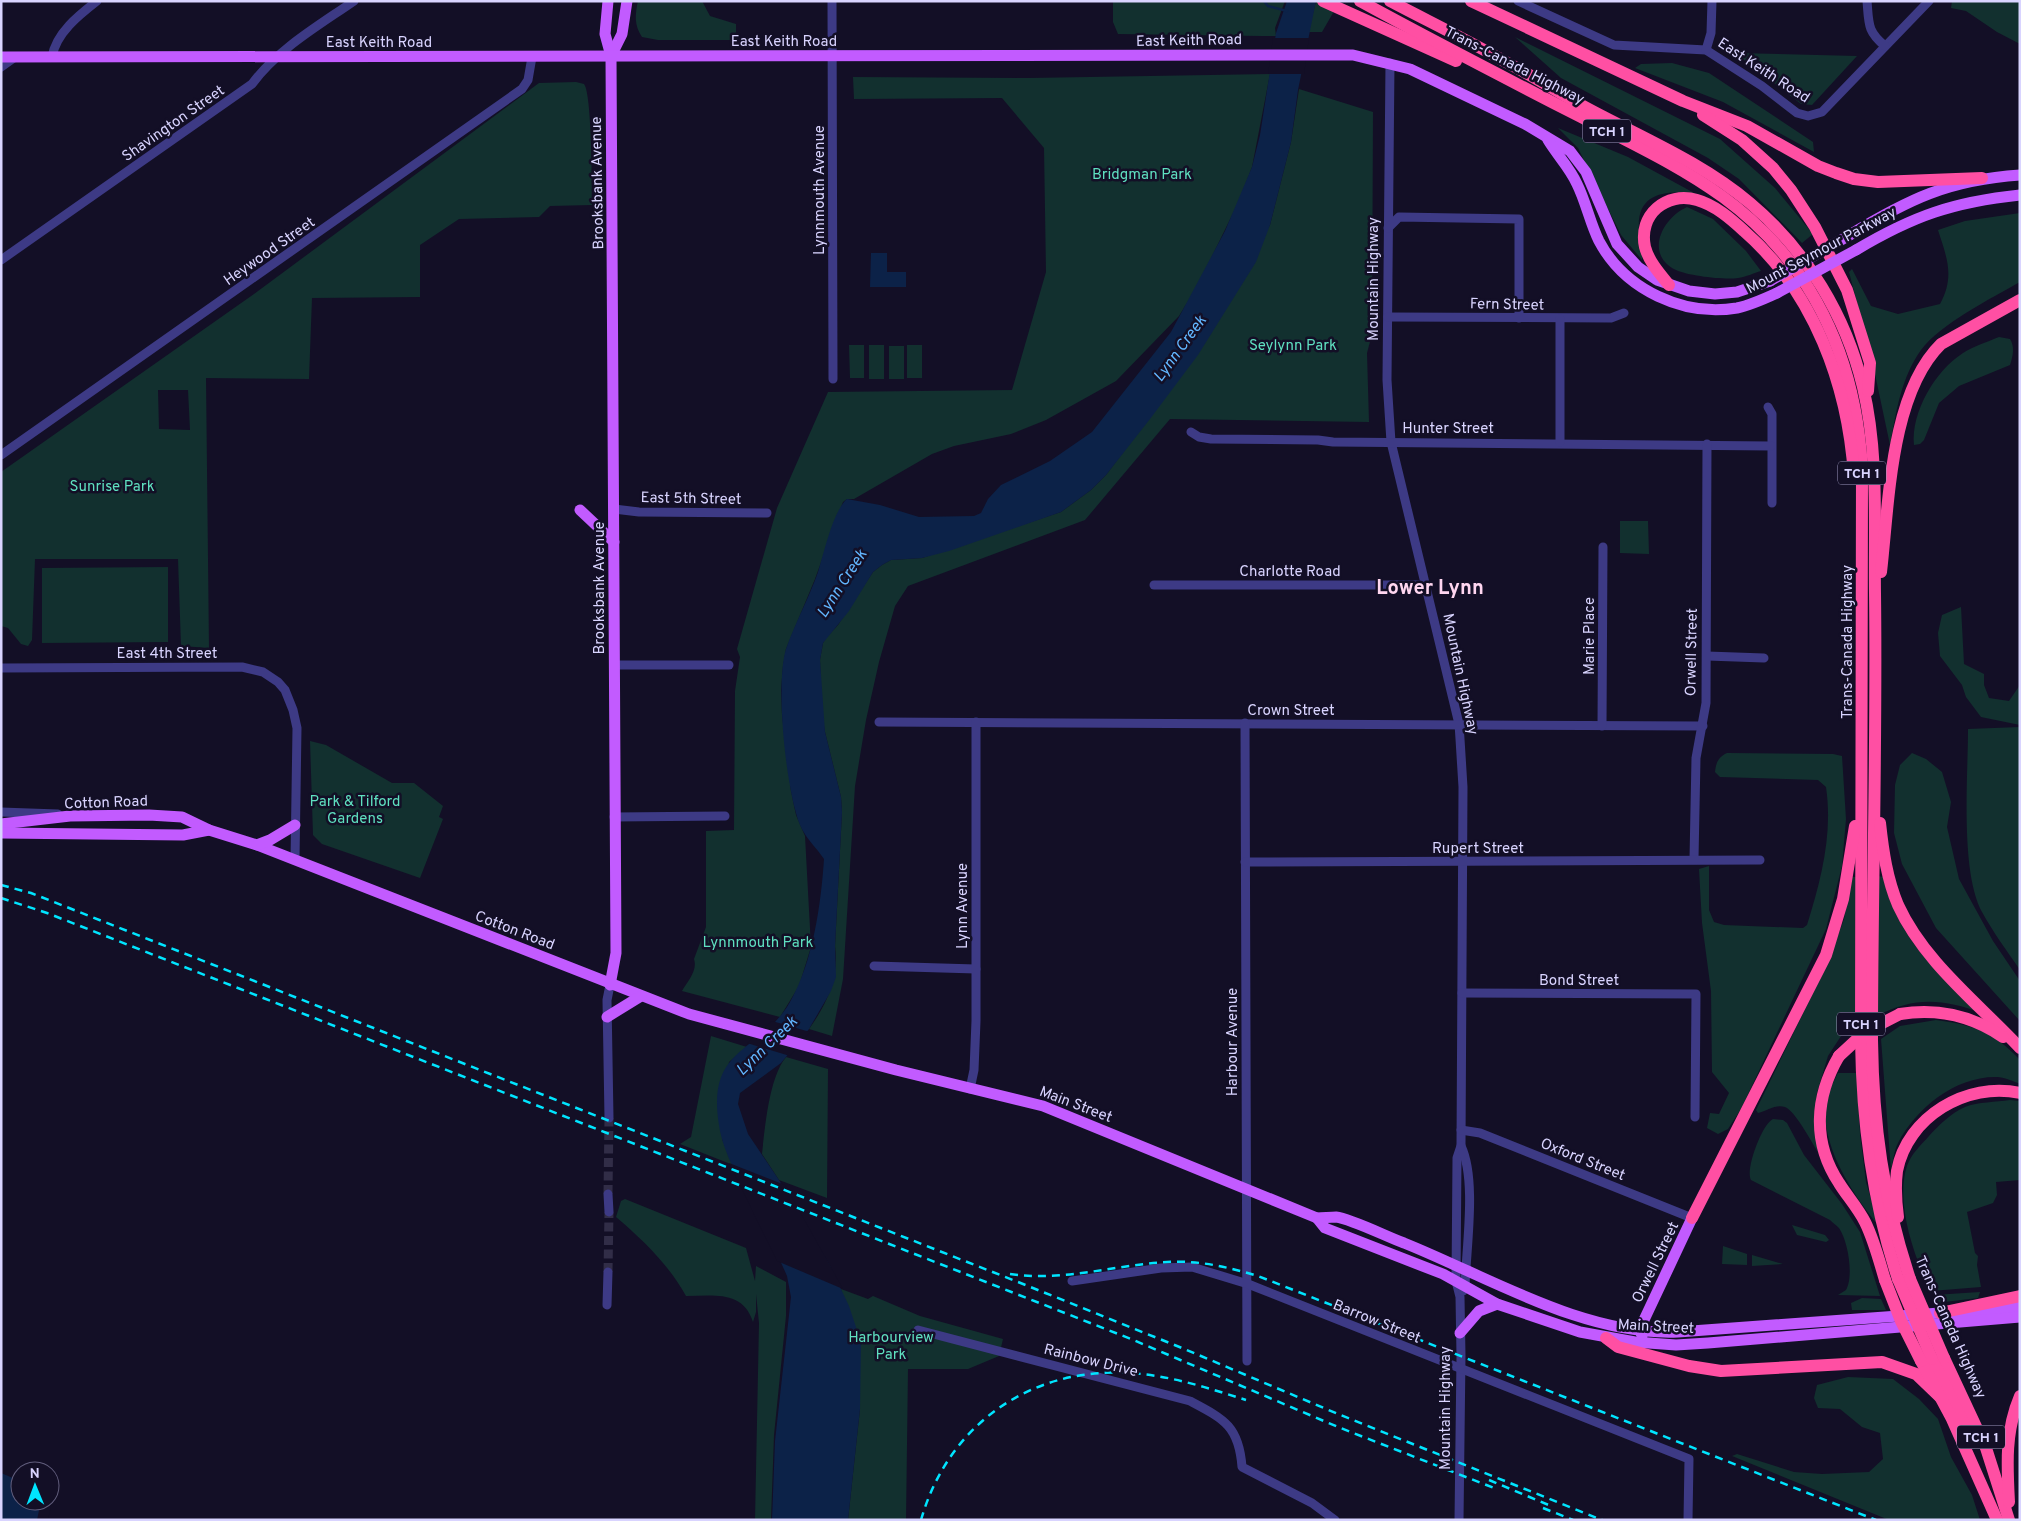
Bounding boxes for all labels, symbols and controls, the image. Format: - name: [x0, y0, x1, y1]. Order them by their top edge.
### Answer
- street label: Trans-Canada Highway: [1441, 23, 1587, 110]
- street label: East Keith Road: [1136, 31, 1242, 52]
- street label: East Keith Road: [731, 33, 837, 52]
- street label: East Keith Road: [326, 34, 432, 53]
- street label: East Keith Road: [1713, 34, 1813, 108]
- street label: Shavington Street: [119, 82, 229, 167]
- street label: Brooksbank Avenue: [588, 116, 609, 250]
- road number: TCH 1: [1583, 120, 1631, 142]
- street label: Lynnmouth Avenue: [811, 125, 830, 255]
- park label: Bridgman Park: [1092, 166, 1192, 185]
- street label: Mount Seymour Parkway: [1743, 204, 1900, 299]
- street label: Heywood Street: [220, 214, 319, 291]
- street label: Mountain Highway: [1365, 217, 1384, 341]
- street label: Fern Street: [1470, 295, 1544, 316]
- water label: Lynn Creek: [1150, 311, 1212, 386]
- park label: Seylynn Park: [1249, 337, 1337, 356]
- street label: Hunter Street: [1402, 420, 1494, 439]
- road number: TCH 1: [1838, 462, 1886, 484]
- park label: Sunrise Park: [69, 478, 155, 497]
- street label: East 5th Street: [640, 489, 742, 510]
- street label: Brooksbank Avenue: [591, 521, 610, 655]
- water label: Lynn Creek: [813, 545, 873, 622]
- street label: Charlotte Road: [1239, 563, 1341, 582]
- street label: Trans-Canada Highway: [1839, 565, 1858, 719]
- district label: Lower Lynn: [1376, 576, 1484, 602]
- street label: Marie Place: [1581, 597, 1600, 675]
- street label: Orwell Street: [1682, 608, 1703, 696]
- street label: Mountain Highway: [1437, 612, 1482, 737]
- street label: East 4th Street: [117, 645, 217, 664]
- street label: Crown Street: [1247, 702, 1335, 721]
- street label: Cotton Road: [64, 793, 148, 814]
- park label: Park & Tilford Gardens: [310, 793, 400, 829]
- street label: Rupert Street: [1432, 840, 1524, 859]
- street label: Lynn Avenue: [954, 863, 973, 949]
- street label: Cotton Road: [472, 907, 557, 955]
- park label: Lynnmouth Park: [702, 934, 814, 953]
- street label: Bond Street: [1539, 972, 1619, 991]
- street label: Harbour Avenue: [1224, 988, 1243, 1096]
- water label: Lynn Creek: [733, 1012, 803, 1081]
- road number: TCH 1: [1837, 1012, 1885, 1036]
- street label: Main Street: [1036, 1083, 1115, 1128]
- street label: Oxford Street: [1537, 1135, 1628, 1186]
- street label: Orwell Street: [1628, 1219, 1684, 1306]
- street label: Trans-Canada Highway: [1910, 1253, 1990, 1402]
- street label: Barrow Street: [1330, 1296, 1423, 1349]
- street label: Main Street: [1617, 1316, 1695, 1339]
- park label: Harbourview Park: [848, 1329, 934, 1365]
- street label: Rainbow Drive: [1041, 1341, 1140, 1382]
- street label: Mountain Highway: [1437, 1346, 1456, 1470]
- road number: TCH 1: [1957, 1425, 2005, 1448]
- north arrow: [10, 1461, 60, 1511]
- text: N: [30, 1466, 40, 1483]

